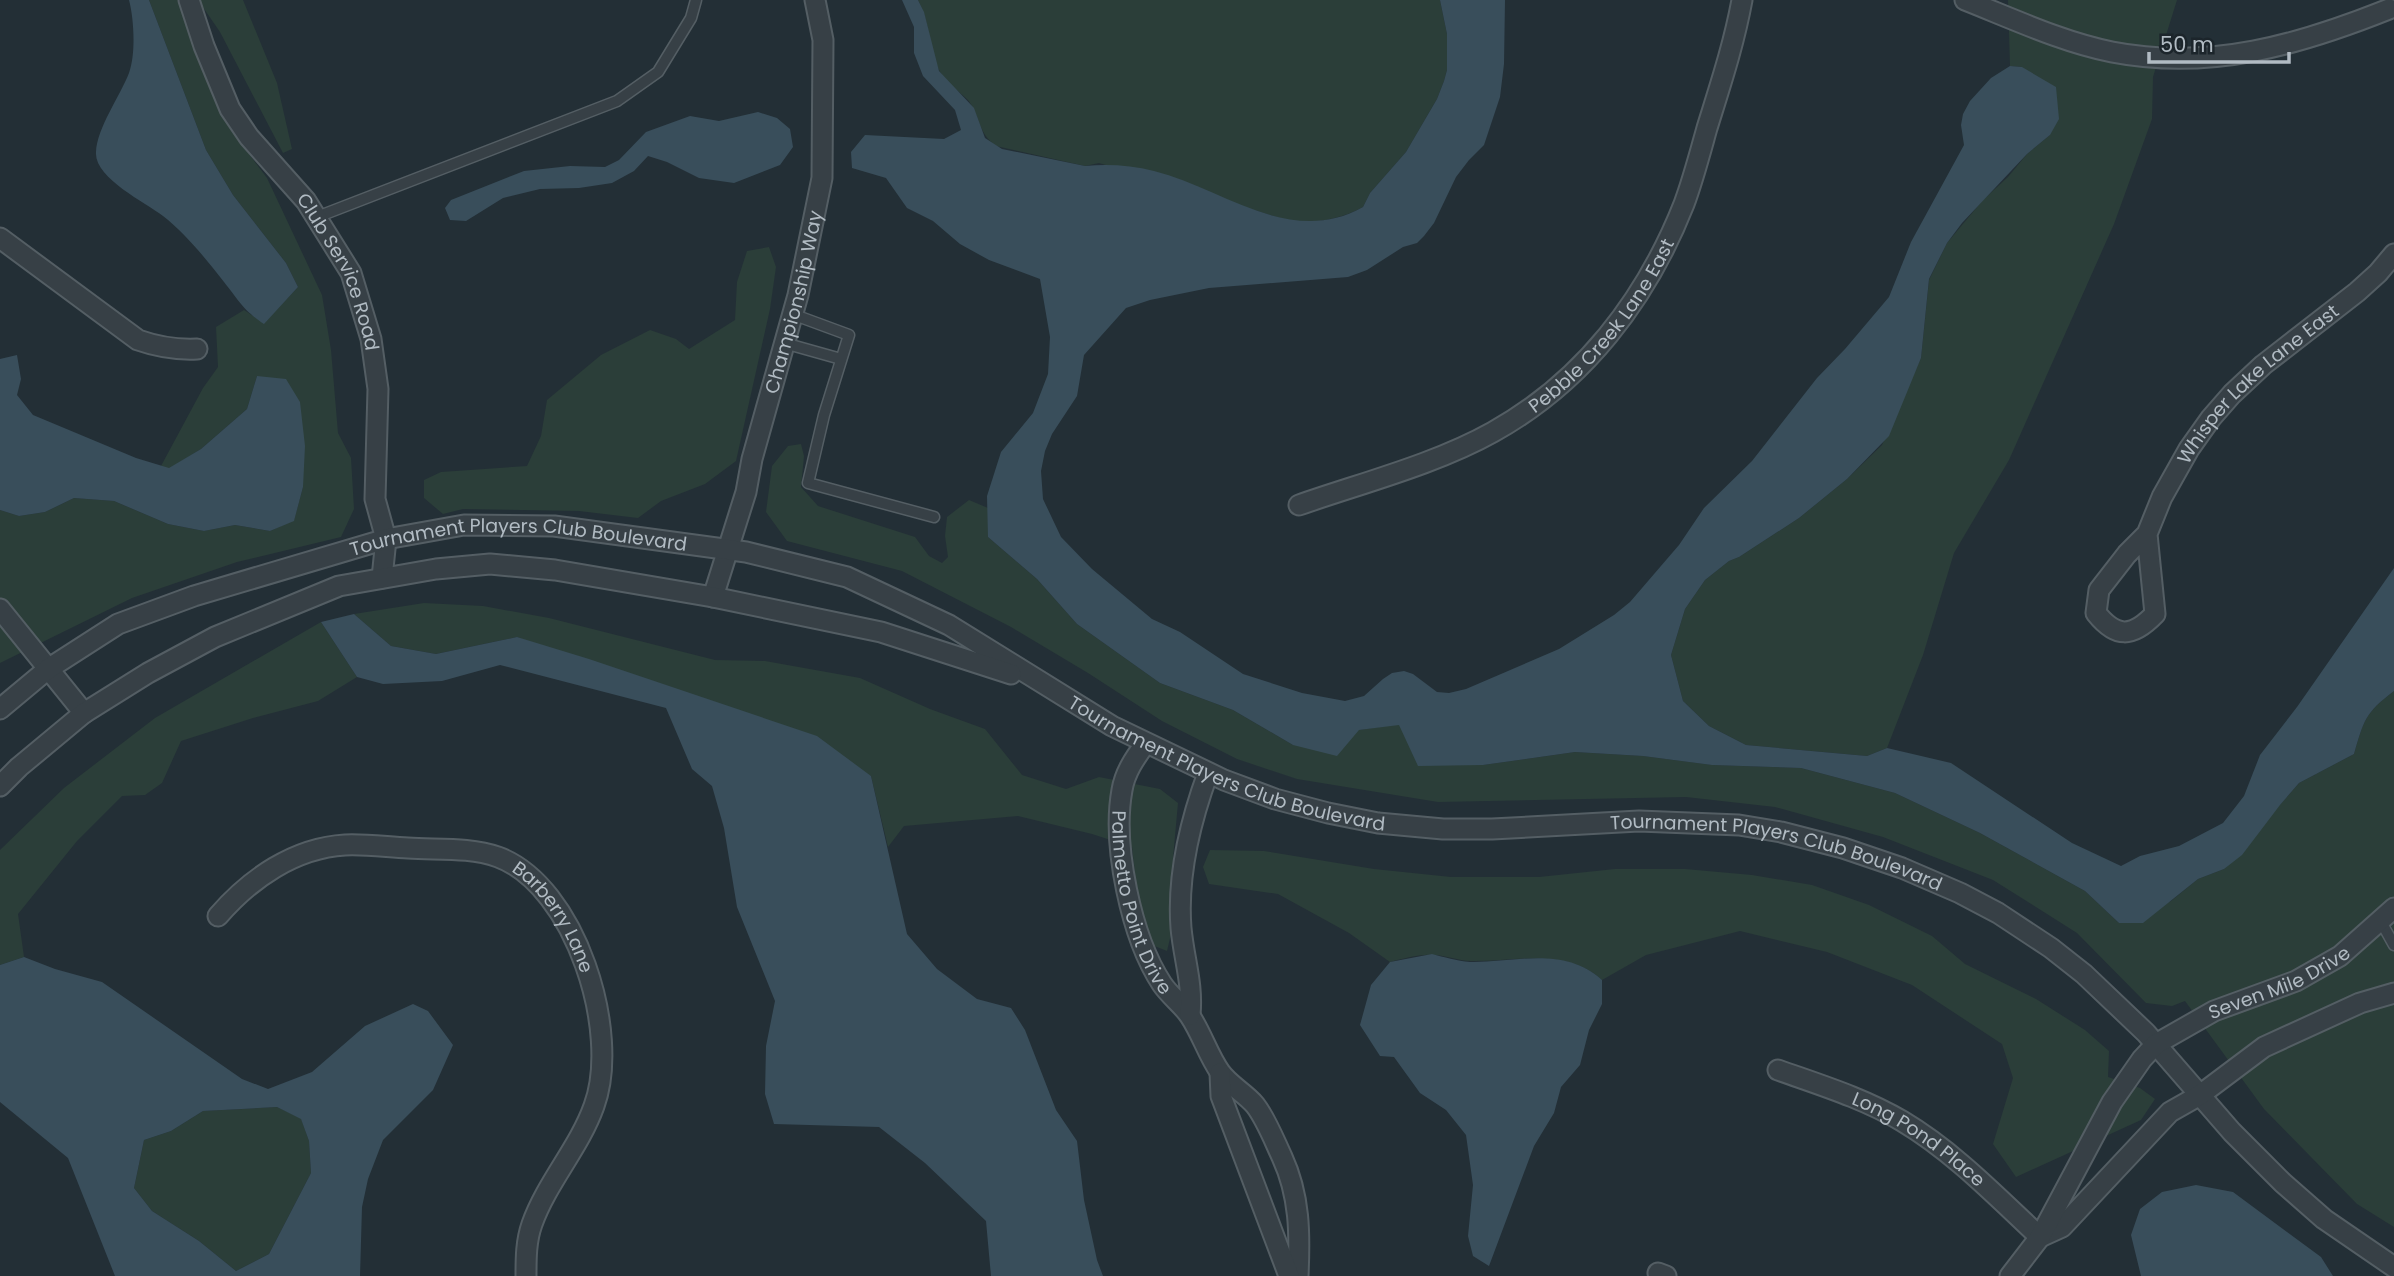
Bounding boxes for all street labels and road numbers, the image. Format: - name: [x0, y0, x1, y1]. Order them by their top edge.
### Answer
- street label: Club Service Road: [291, 187, 385, 352]
- street label: Championship Way: [758, 208, 829, 397]
- street label: Pebble Creek Lane East: [1523, 234, 1681, 419]
- street label: Whisper Lake Lane East: [2170, 298, 2345, 469]
- street label: Tournament Players Club Boulevard: [346, 512, 689, 563]
- street label: Tournament Players Club Boulevard: [1063, 689, 1387, 838]
- street label: Tournament Players Club Boulevard: [1609, 808, 1947, 898]
- street label: Palmetto Point Drive: [1105, 810, 1178, 1000]
- street label: Barberry Lane: [507, 855, 600, 977]
- street label: Seven Mile Drive: [2205, 940, 2357, 1026]
- street label: Long Pond Place: [1848, 1085, 1991, 1193]

